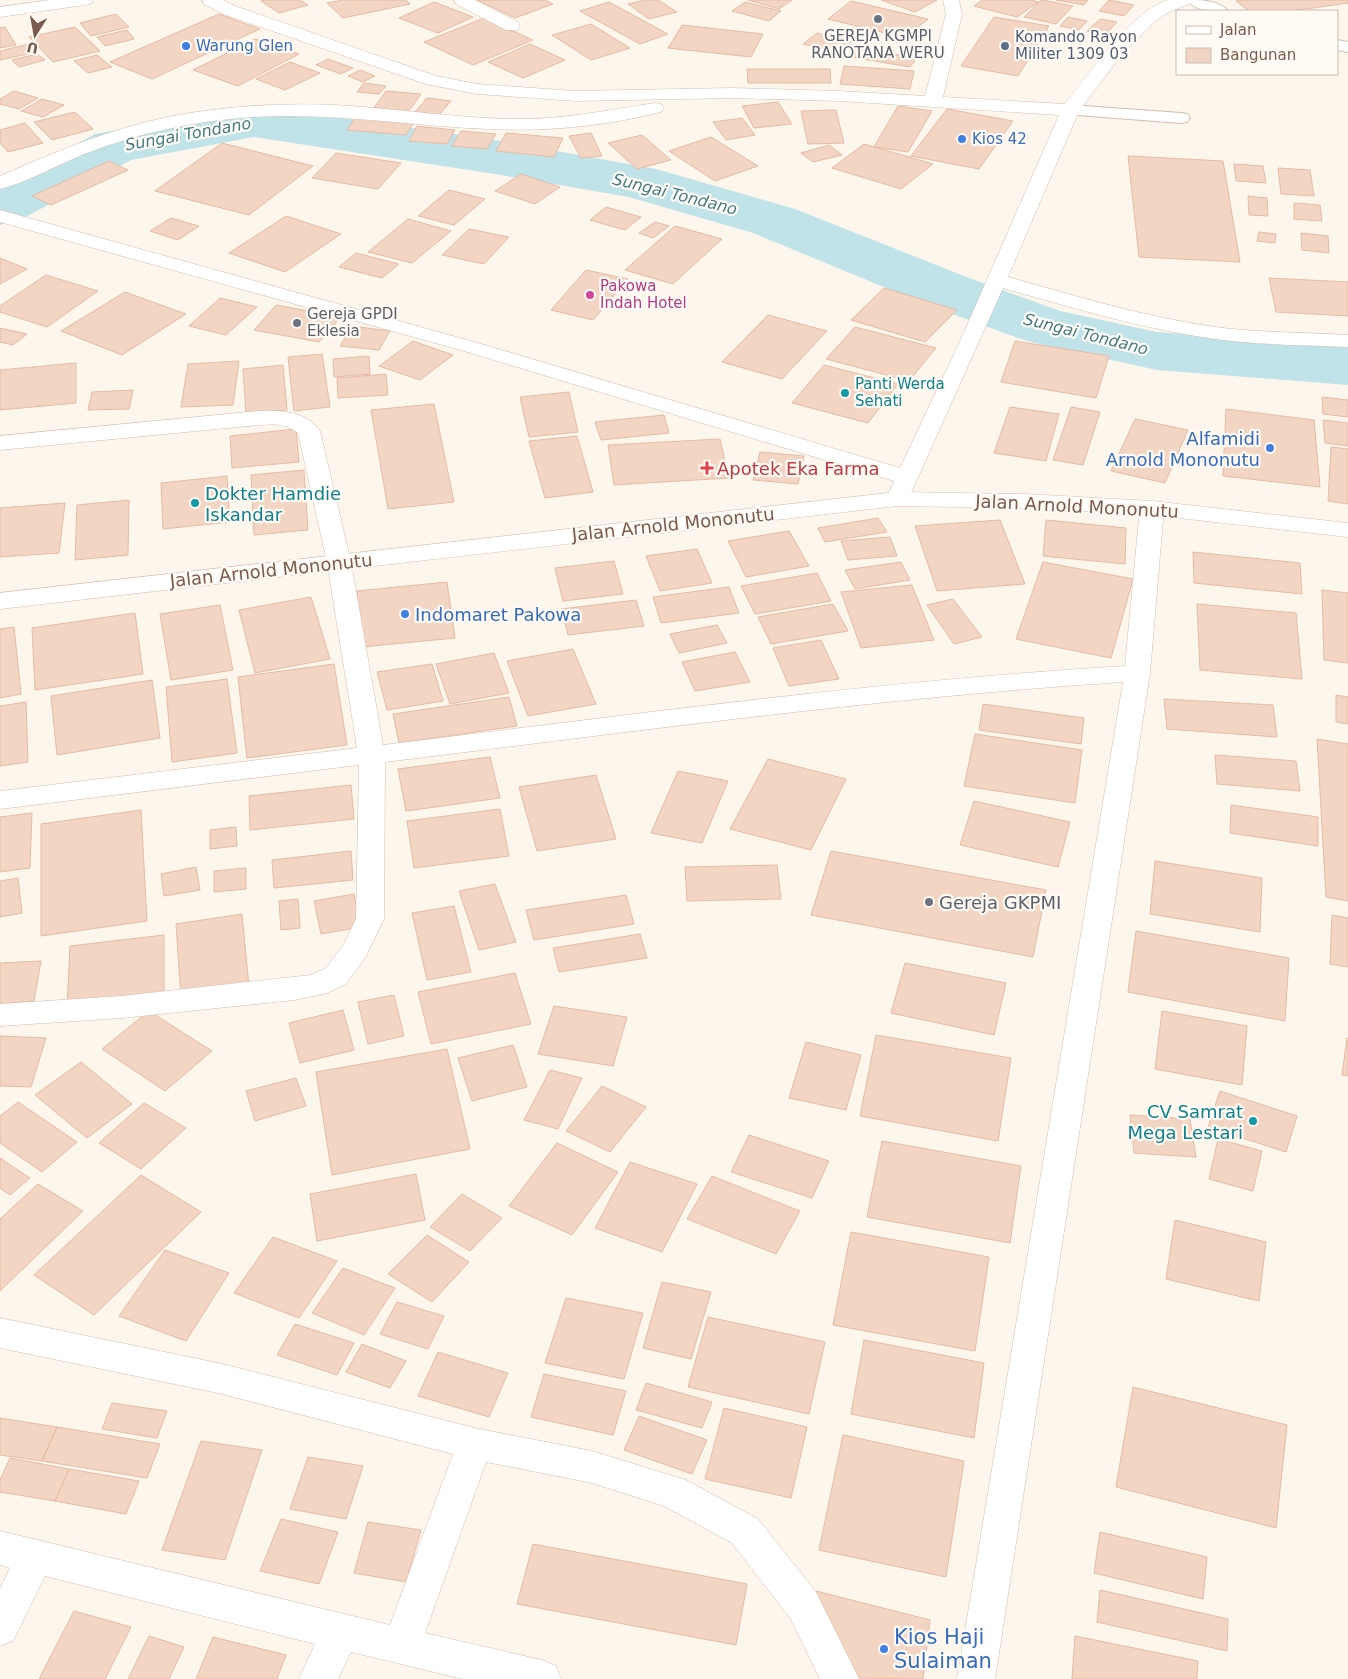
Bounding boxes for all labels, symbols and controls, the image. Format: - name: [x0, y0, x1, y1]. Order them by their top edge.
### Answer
- north arrow: [10, 10, 60, 60]
- legend: [1176, 10, 1338, 75]
- marker: GEREJA KGMPI RANOTANA WERU: [872, 13, 884, 25]
- text: Jalan: [1219, 21, 1256, 39]
- place label: GEREJA KGMPI RANOTANA WERU: [811, 27, 945, 62]
- place label: Komando Rayon Militer 1309 03: [1015, 28, 1137, 63]
- place label: Warung Glen: [196, 37, 293, 55]
- text: U: [25, 39, 40, 57]
- marker: Warung Glen: [180, 40, 192, 52]
- marker: Komando Rayon Militer 1309 03: [999, 40, 1011, 52]
- text: Bangunan: [1220, 46, 1296, 64]
- water label: Sungai Tondano: [124, 114, 253, 154]
- place label: Kios 42: [972, 130, 1027, 148]
- marker: Kios 42: [956, 133, 968, 145]
- water label: Sungai Tondano: [611, 169, 739, 219]
- place label: Pakowa Indah Hotel: [600, 277, 687, 312]
- marker: Pakowa Indah Hotel: [584, 289, 596, 301]
- place label: Gereja GPDI Eklesia: [307, 305, 398, 340]
- water label: Sungai Tondano: [1022, 309, 1150, 359]
- marker: Gereja GPDI Eklesia: [291, 317, 303, 329]
- place label: Panti Werda Sehati: [855, 375, 945, 410]
- marker: Panti Werda Sehati: [839, 387, 851, 399]
- place label: Alfamidi Arnold Mononutu: [1106, 428, 1260, 470]
- marker: Alfamidi Arnold Mononutu: [1264, 442, 1276, 454]
- place label: Apotek Eka Farma: [717, 458, 880, 479]
- marker: Apotek Eka Farma: [701, 462, 713, 474]
- place label: Dokter Hamdie Iskandar: [205, 483, 341, 525]
- street label: Jalan Arnold Mononutu: [974, 490, 1179, 522]
- marker: Dokter Hamdie Iskandar: [189, 497, 201, 509]
- street label: Jalan Arnold Mononutu: [570, 503, 775, 545]
- street label: Jalan Arnold Mononutu: [168, 549, 373, 591]
- place label: Indomaret Pakowa: [415, 604, 581, 625]
- marker: Indomaret Pakowa: [399, 608, 411, 620]
- place label: Gereja GKPMI: [939, 892, 1061, 913]
- marker: Gereja GKPMI: [923, 896, 935, 908]
- place label: CV Samrat Mega Lestari: [1128, 1101, 1243, 1143]
- marker: CV Samrat Mega Lestari: [1247, 1115, 1259, 1127]
- place label: Kios Haji Sulaiman: [894, 1625, 992, 1673]
- marker: Kios Haji Sulaiman: [878, 1643, 890, 1655]

